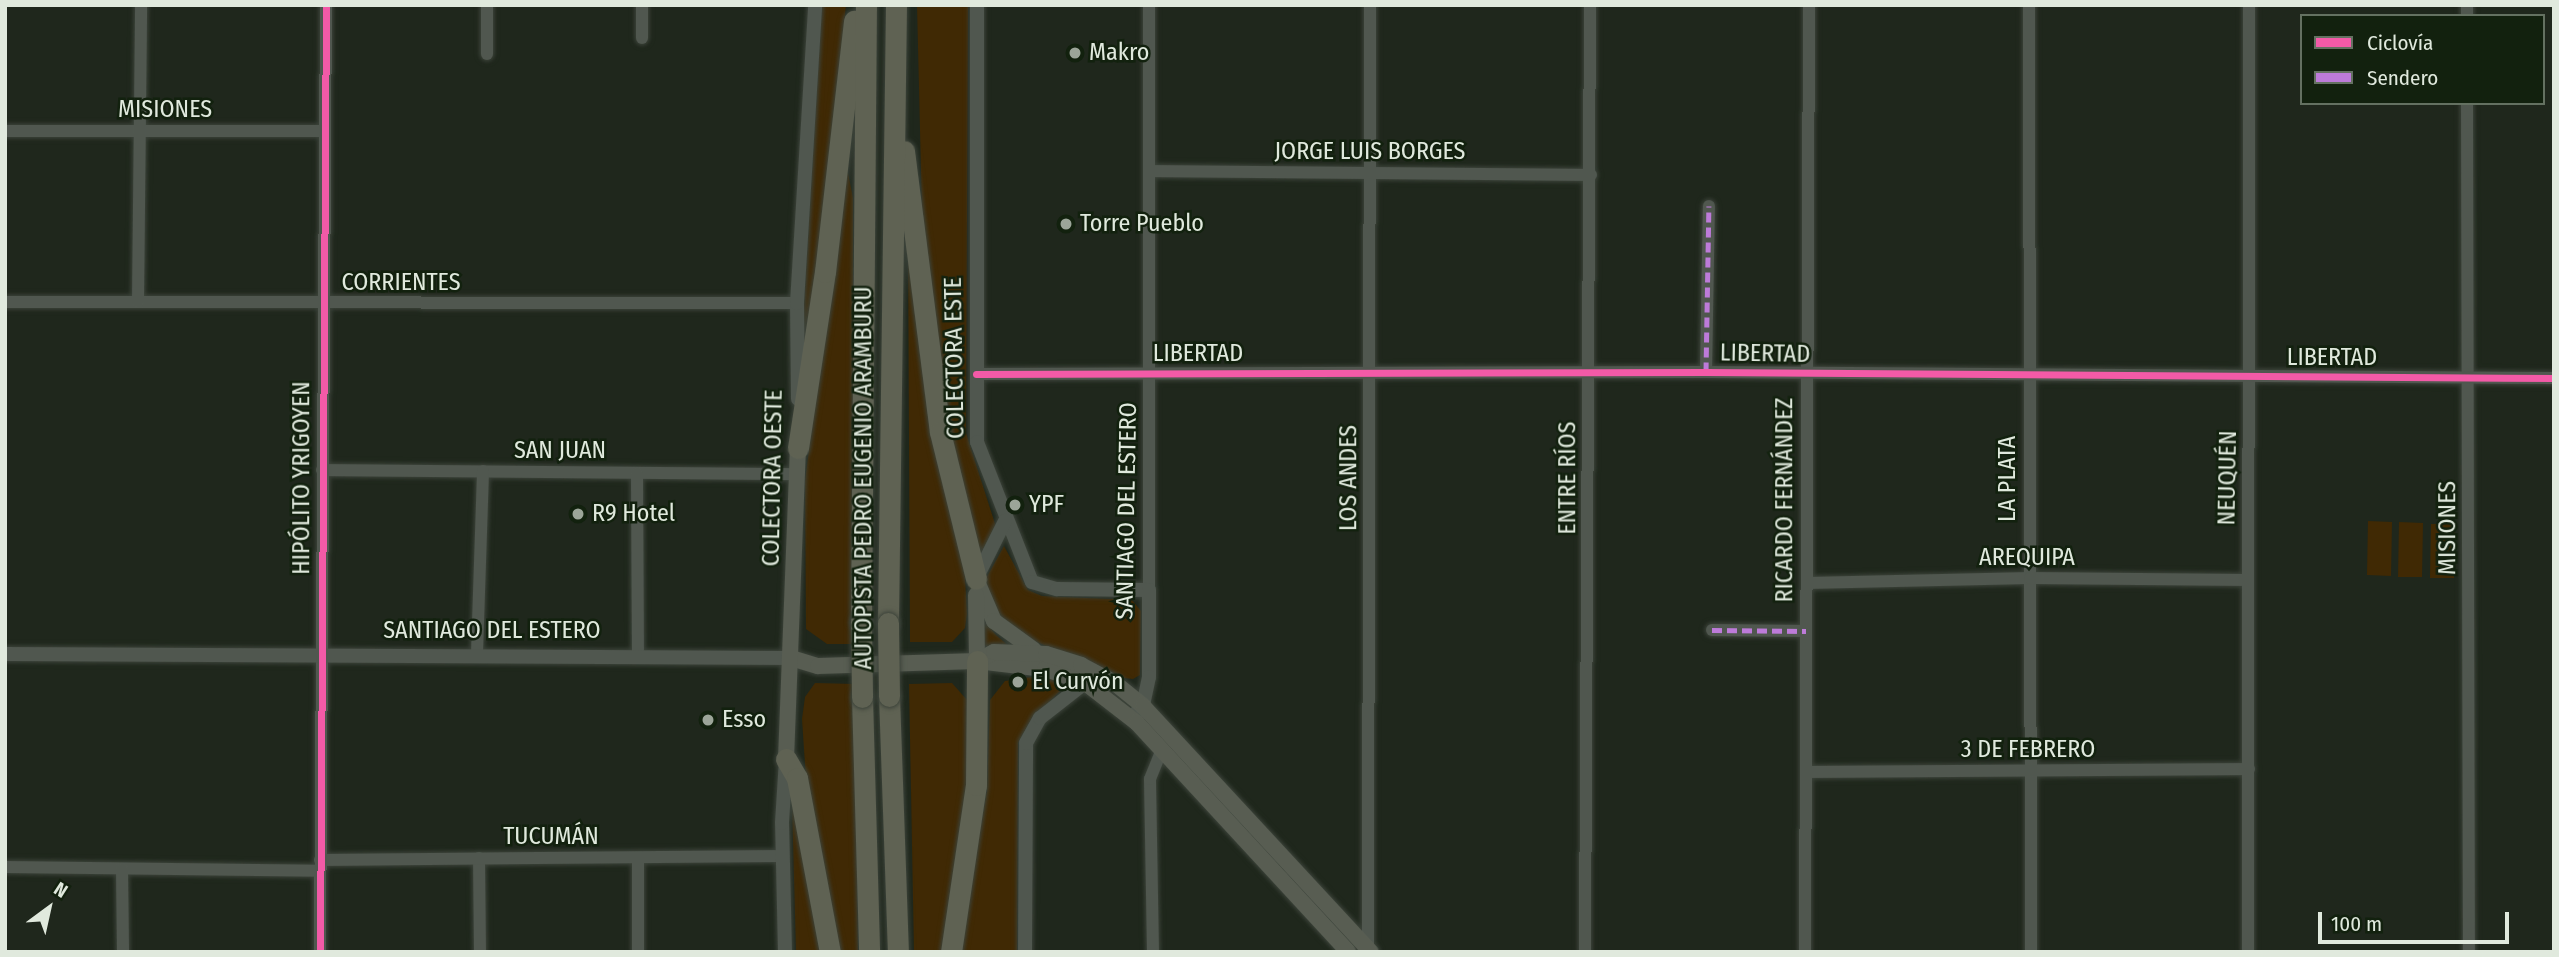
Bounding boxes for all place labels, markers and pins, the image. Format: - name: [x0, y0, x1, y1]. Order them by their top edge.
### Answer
- place label: Makro: [1089, 39, 1149, 67]
- marker: Makro: [1067, 45, 1083, 61]
- place label: Torre Pueblo: [1080, 210, 1204, 238]
- marker: Torre Pueblo: [1058, 216, 1074, 232]
- place label: YPF: [1029, 491, 1064, 519]
- marker: YPF: [1007, 497, 1023, 513]
- place label: R9 Hotel: [592, 500, 675, 528]
- marker: R9 Hotel: [570, 506, 586, 522]
- place label: El Curvón: [1032, 668, 1124, 696]
- marker: El Curvón: [1010, 674, 1026, 690]
- place label: Esso: [722, 706, 766, 734]
- marker: Esso: [700, 712, 716, 728]

